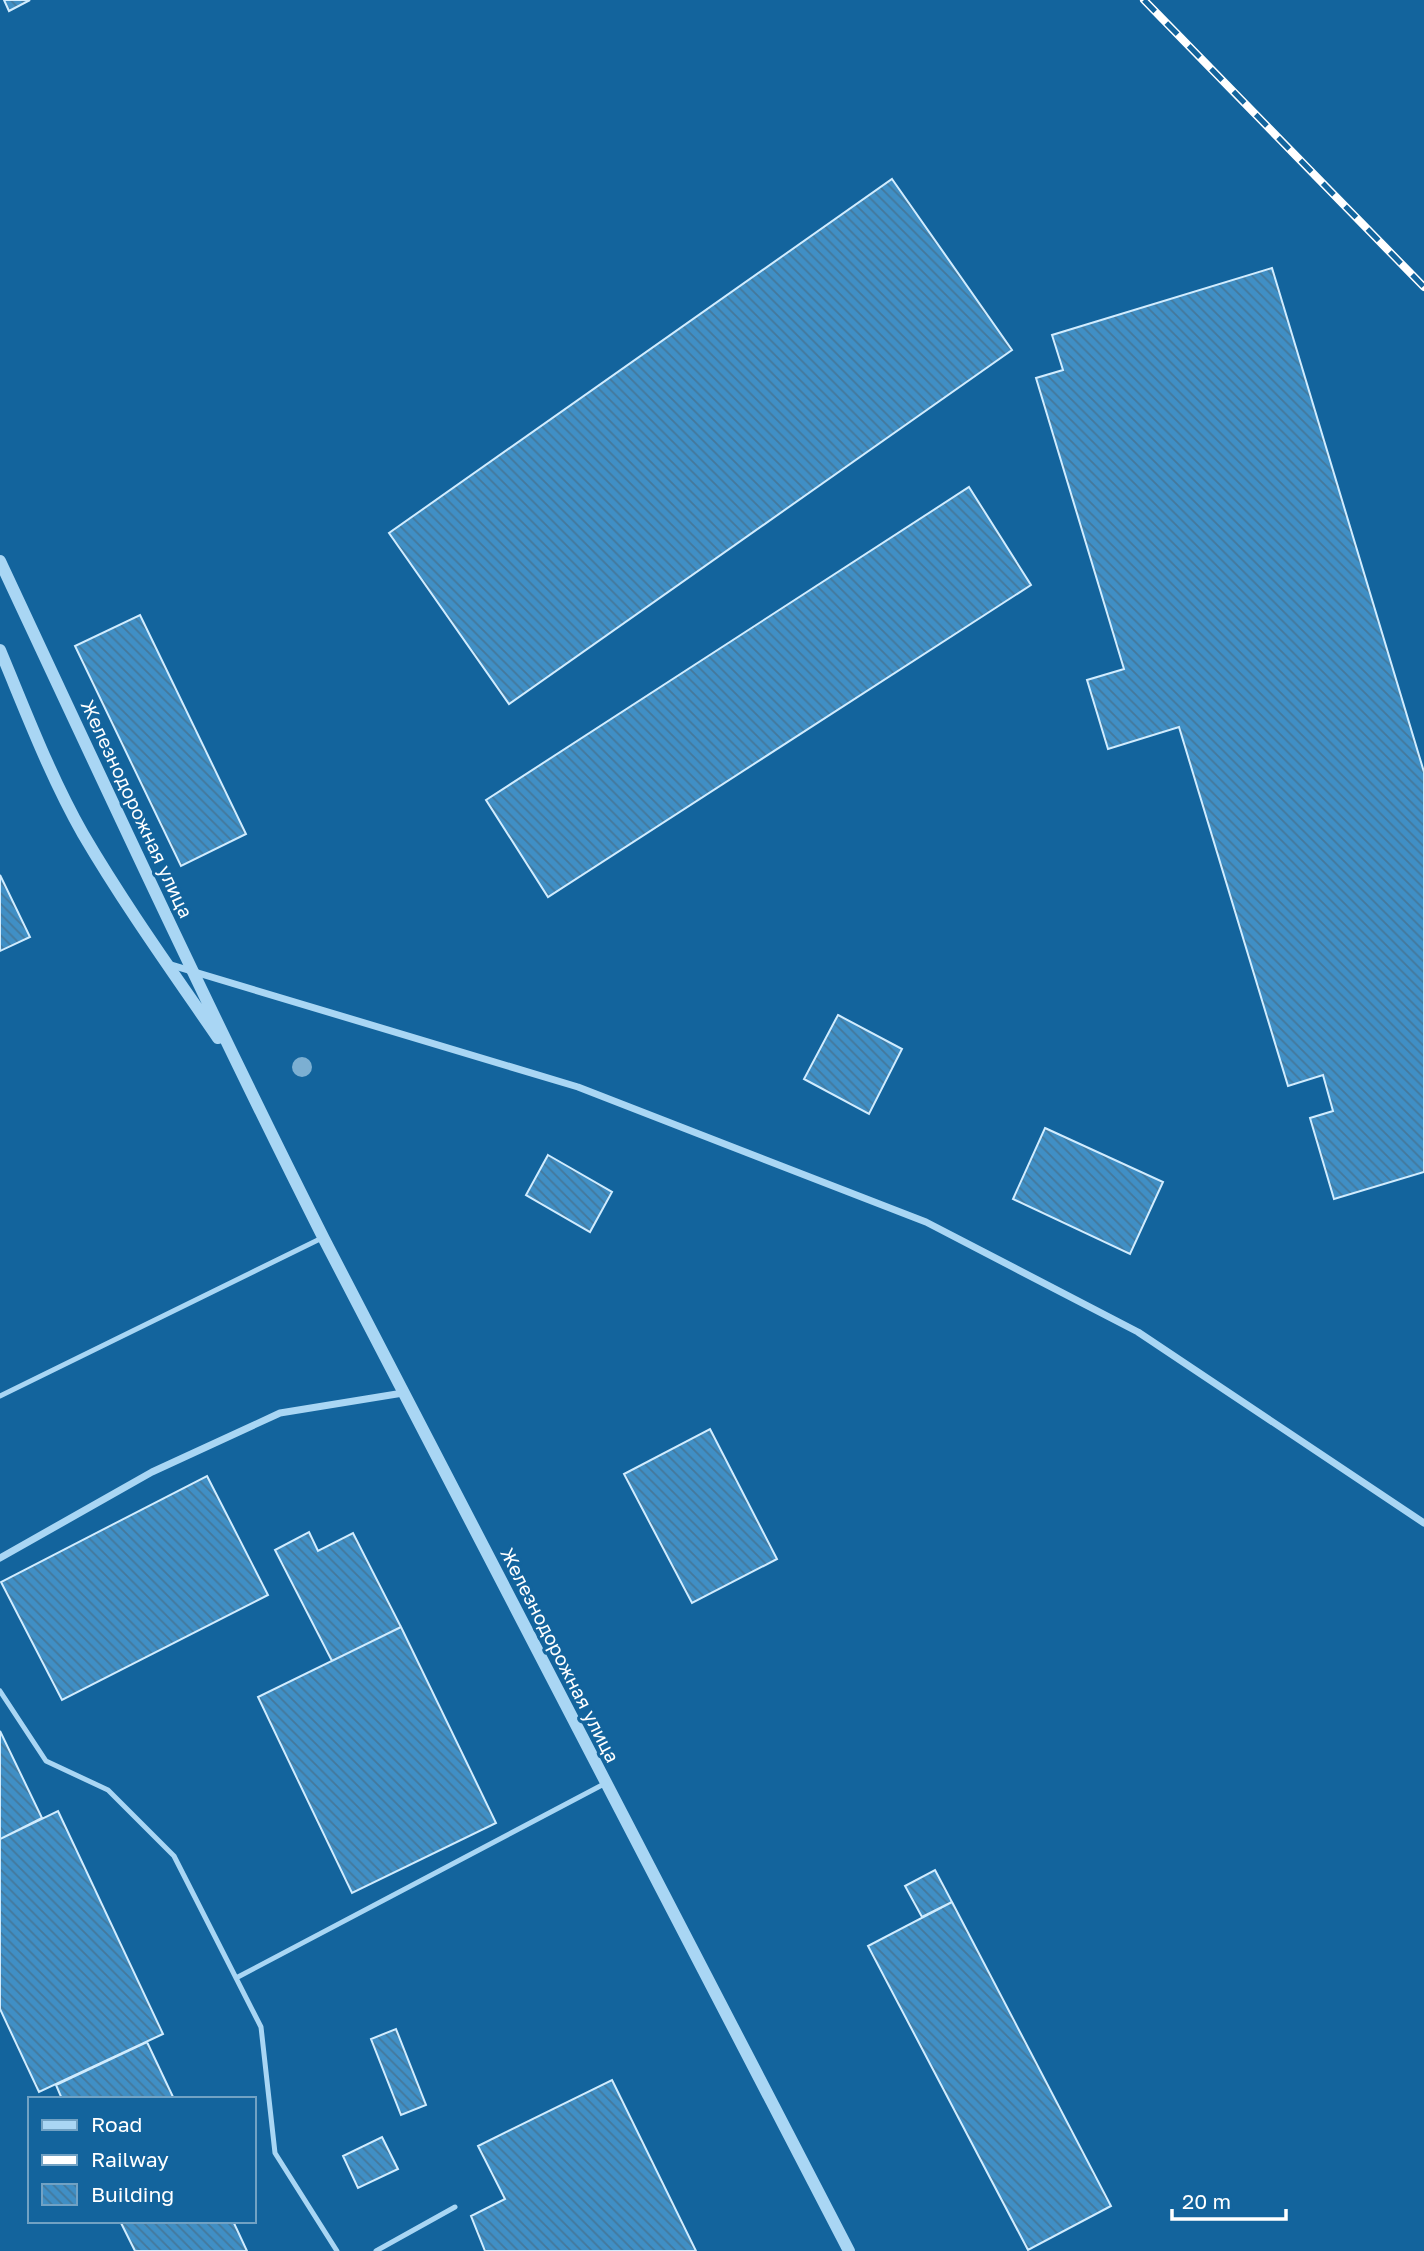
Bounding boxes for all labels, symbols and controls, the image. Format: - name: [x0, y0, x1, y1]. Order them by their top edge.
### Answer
- street label: Железнодорожная улица: [77, 696, 198, 921]
- street label: Железнодорожная улица: [496, 1544, 625, 1766]
- legend: [28, 2097, 256, 2223]
- text: Road: [91, 2111, 142, 2137]
- text: Railway: [91, 2146, 169, 2172]
- scale bar: [1172, 2178, 1286, 2222]
- text: Building: [91, 2181, 174, 2207]
- text: 20 m: [1182, 2188, 1231, 2214]

